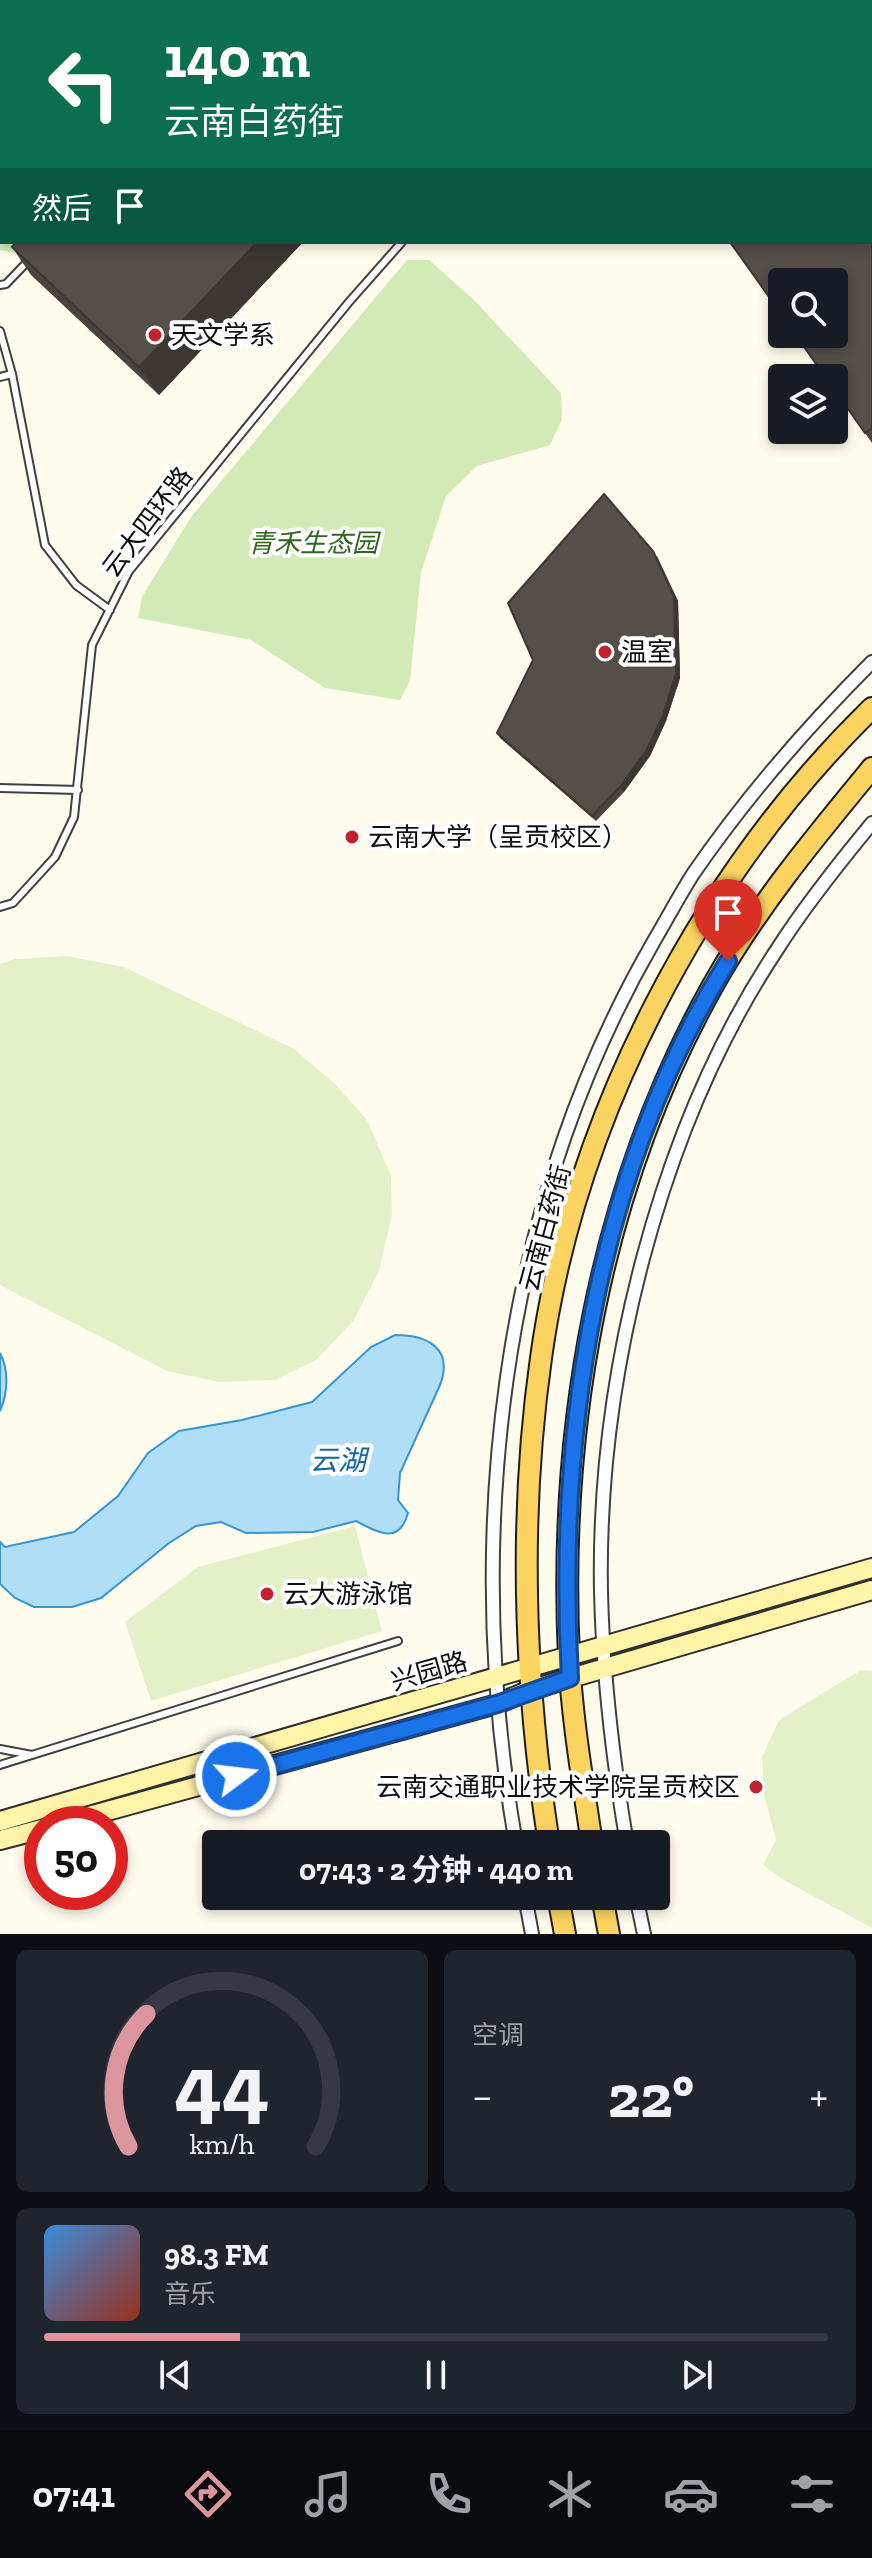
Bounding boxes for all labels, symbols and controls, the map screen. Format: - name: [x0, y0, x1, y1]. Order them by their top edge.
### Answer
- text: 140 m: [164, 24, 310, 91]
- icon: left: [32, 32, 136, 136]
- text: 云南白药街: [164, 100, 344, 143]
- icon: arrive: [108, 184, 152, 228]
- text: 然后: [32, 191, 92, 227]
- map controls: [768, 268, 848, 444]
- button: search: [768, 268, 848, 348]
- place label: 天文学系: [171, 319, 275, 351]
- marker: 天文学系: [146, 326, 164, 344]
- button: layers: [768, 364, 848, 444]
- street label: 云大四环路: [95, 460, 199, 584]
- park label: 青禾生态园: [248, 527, 382, 559]
- place label: 温室: [621, 636, 673, 668]
- marker: 温室: [596, 643, 614, 661]
- place label: 云南大学（呈贡校区）: [368, 821, 628, 853]
- marker: 云南大学（呈贡校区）: [343, 828, 361, 846]
- pin: [694, 879, 762, 961]
- icon: arrive: [706, 891, 750, 935]
- street label: 云南白药街: [513, 1161, 577, 1295]
- water label: 云湖: [310, 1444, 370, 1477]
- place label: 云大游泳馆: [283, 1578, 413, 1610]
- marker: 云大游泳馆: [258, 1585, 276, 1603]
- street label: 兴园路: [387, 1645, 471, 1697]
- position arrow: [194, 1734, 278, 1818]
- place label: 云南交通职业技术学院呈贡校区: [376, 1771, 740, 1803]
- marker: 云南交通职业技术学院呈贡校区: [747, 1778, 765, 1796]
- speed limit sign: 50: [24, 1806, 128, 1910]
- text: 07:43 · 2 分钟 · 440 m: [299, 1852, 573, 1888]
- text: 空调: [472, 2019, 524, 2051]
- text: 44: [175, 2034, 269, 2134]
- text: 22°: [608, 2060, 694, 2132]
- text: −: [472, 2069, 493, 2122]
- text: +: [809, 2069, 828, 2122]
- text: km/h: [189, 2127, 255, 2161]
- text: 98.3 FM: [164, 2237, 269, 2273]
- text: 音乐: [164, 2278, 216, 2310]
- icon: previous: [153, 2353, 197, 2397]
- icon: pause: [414, 2353, 458, 2397]
- icon: next: [675, 2353, 719, 2397]
- icon: directions: [180, 2466, 236, 2522]
- icon: music: [300, 2466, 356, 2522]
- icon: phone: [421, 2466, 477, 2522]
- icon: climate: [542, 2466, 598, 2522]
- icon: car: [663, 2466, 719, 2522]
- icon: filters: [784, 2466, 840, 2522]
- text: 07:41: [32, 2473, 115, 2516]

